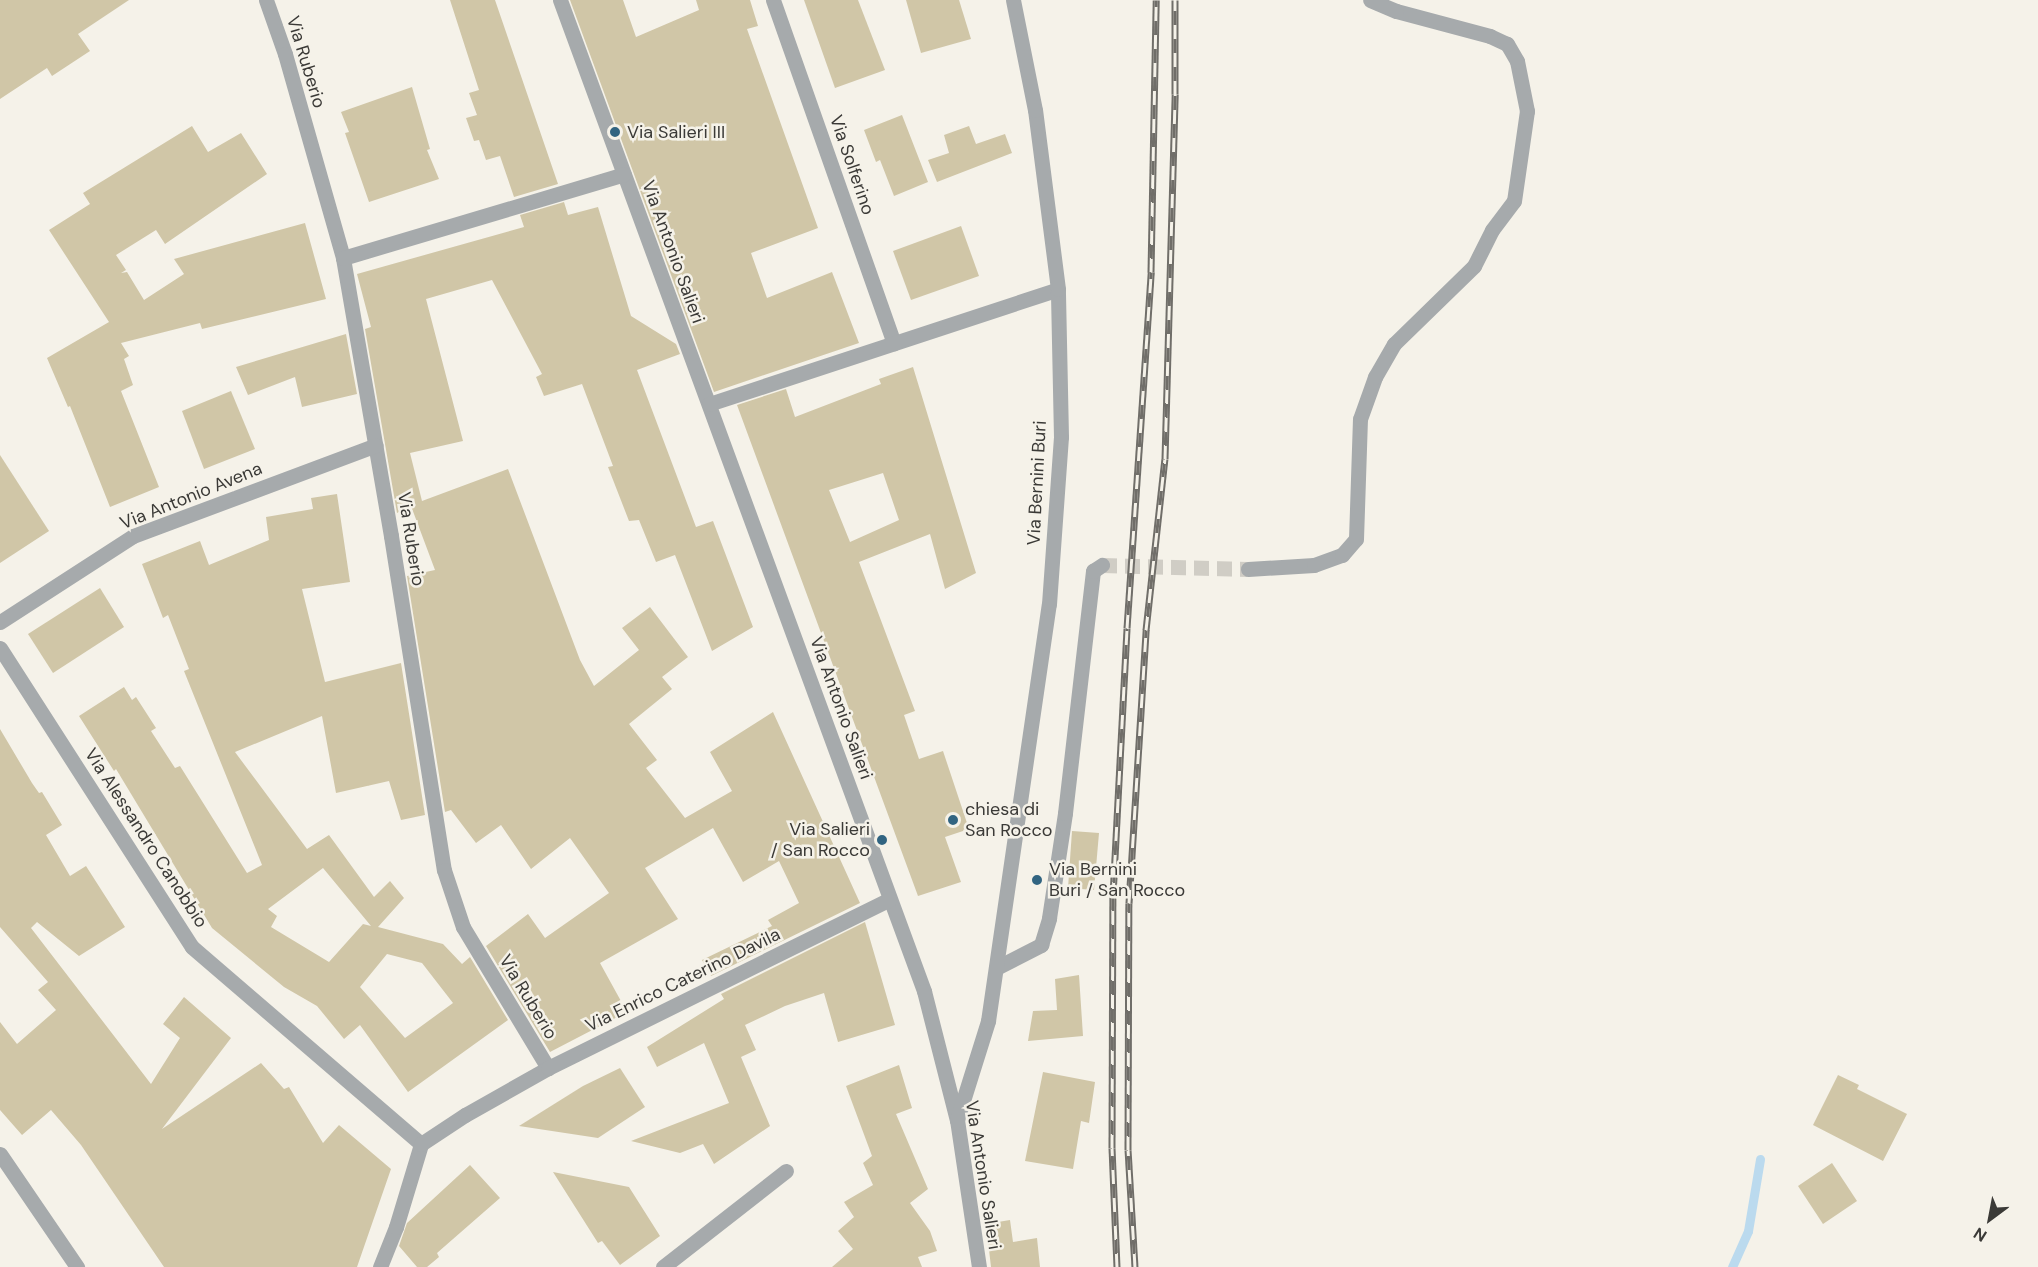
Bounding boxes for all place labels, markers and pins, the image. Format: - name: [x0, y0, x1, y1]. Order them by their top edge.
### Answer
- place label: Via Salieri III: [627, 121, 725, 143]
- marker: Via Salieri III: [608, 125, 622, 139]
- place label: chiesa di San Rocco: [965, 799, 1052, 842]
- marker: chiesa di San Rocco: [946, 813, 960, 827]
- place label: Via Salieri / San Rocco: [771, 819, 870, 862]
- marker: Via Salieri / San Rocco: [875, 833, 889, 847]
- place label: Via Bernini Buri / San Rocco: [1049, 859, 1185, 902]
- marker: Via Bernini Buri / San Rocco: [1030, 873, 1044, 887]

